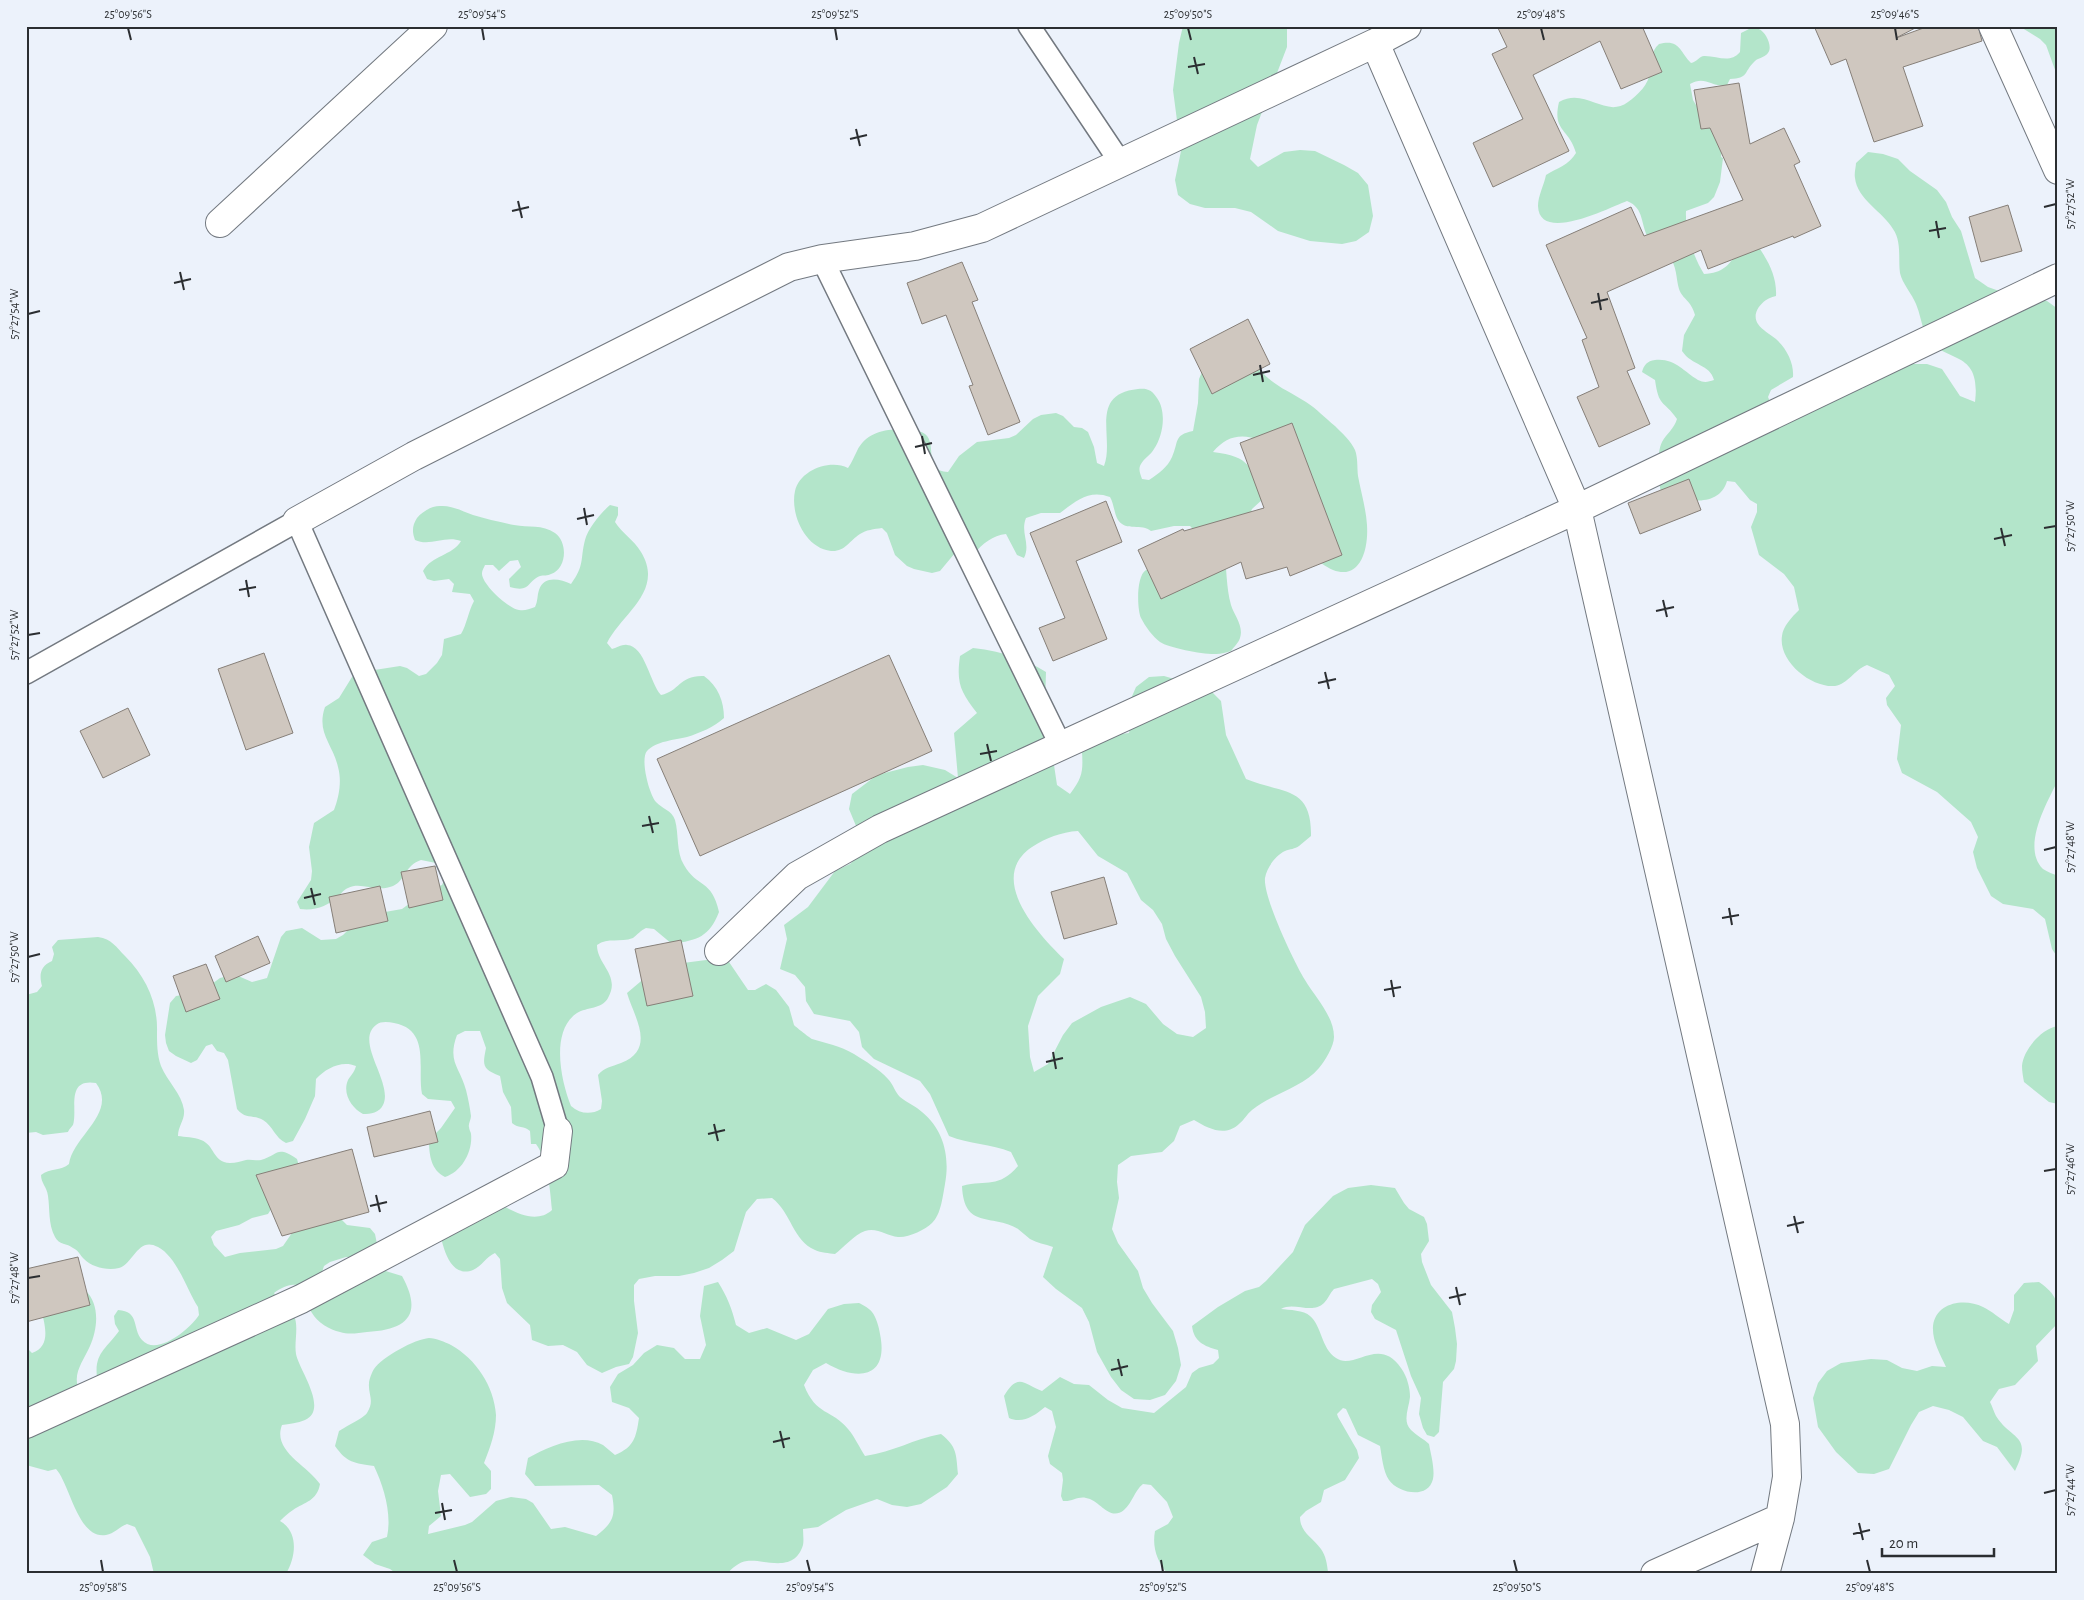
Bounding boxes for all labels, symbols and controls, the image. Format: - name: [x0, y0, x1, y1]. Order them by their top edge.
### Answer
- text: 25°09'56"S: [104, 8, 152, 20]
- text: 25°09'54"S: [458, 8, 506, 20]
- text: 25°09'52"S: [811, 8, 859, 20]
- text: 25°09'50"S: [1164, 8, 1213, 20]
- text: 25°09'48"S: [1517, 8, 1566, 20]
- text: 25°09'46"S: [1871, 8, 1920, 20]
- text: 57°27'52"W: [2064, 178, 2076, 229]
- text: 57°27'54"W: [8, 288, 20, 340]
- text: 57°27'50"W: [2064, 500, 2076, 552]
- text: 57°27'52"W: [8, 609, 20, 660]
- text: 57°27'48"W: [2064, 821, 2076, 873]
- text: 57°27'50"W: [8, 931, 20, 983]
- text: 57°27'46"W: [2064, 1143, 2076, 1195]
- text: 57°27'48"W: [8, 1252, 20, 1304]
- text: 57°27'44"W: [2064, 1464, 2076, 1516]
- scale bar: [1882, 1525, 1994, 1557]
- text: 20 m: [1889, 1536, 1918, 1551]
- text: 25°09'58"S: [79, 1581, 127, 1593]
- text: 25°09'56"S: [433, 1581, 481, 1593]
- text: 25°09'54"S: [786, 1581, 834, 1593]
- text: 25°09'52"S: [1139, 1581, 1187, 1593]
- text: 25°09'50"S: [1493, 1581, 1542, 1593]
- text: 25°09'48"S: [1846, 1581, 1895, 1593]

